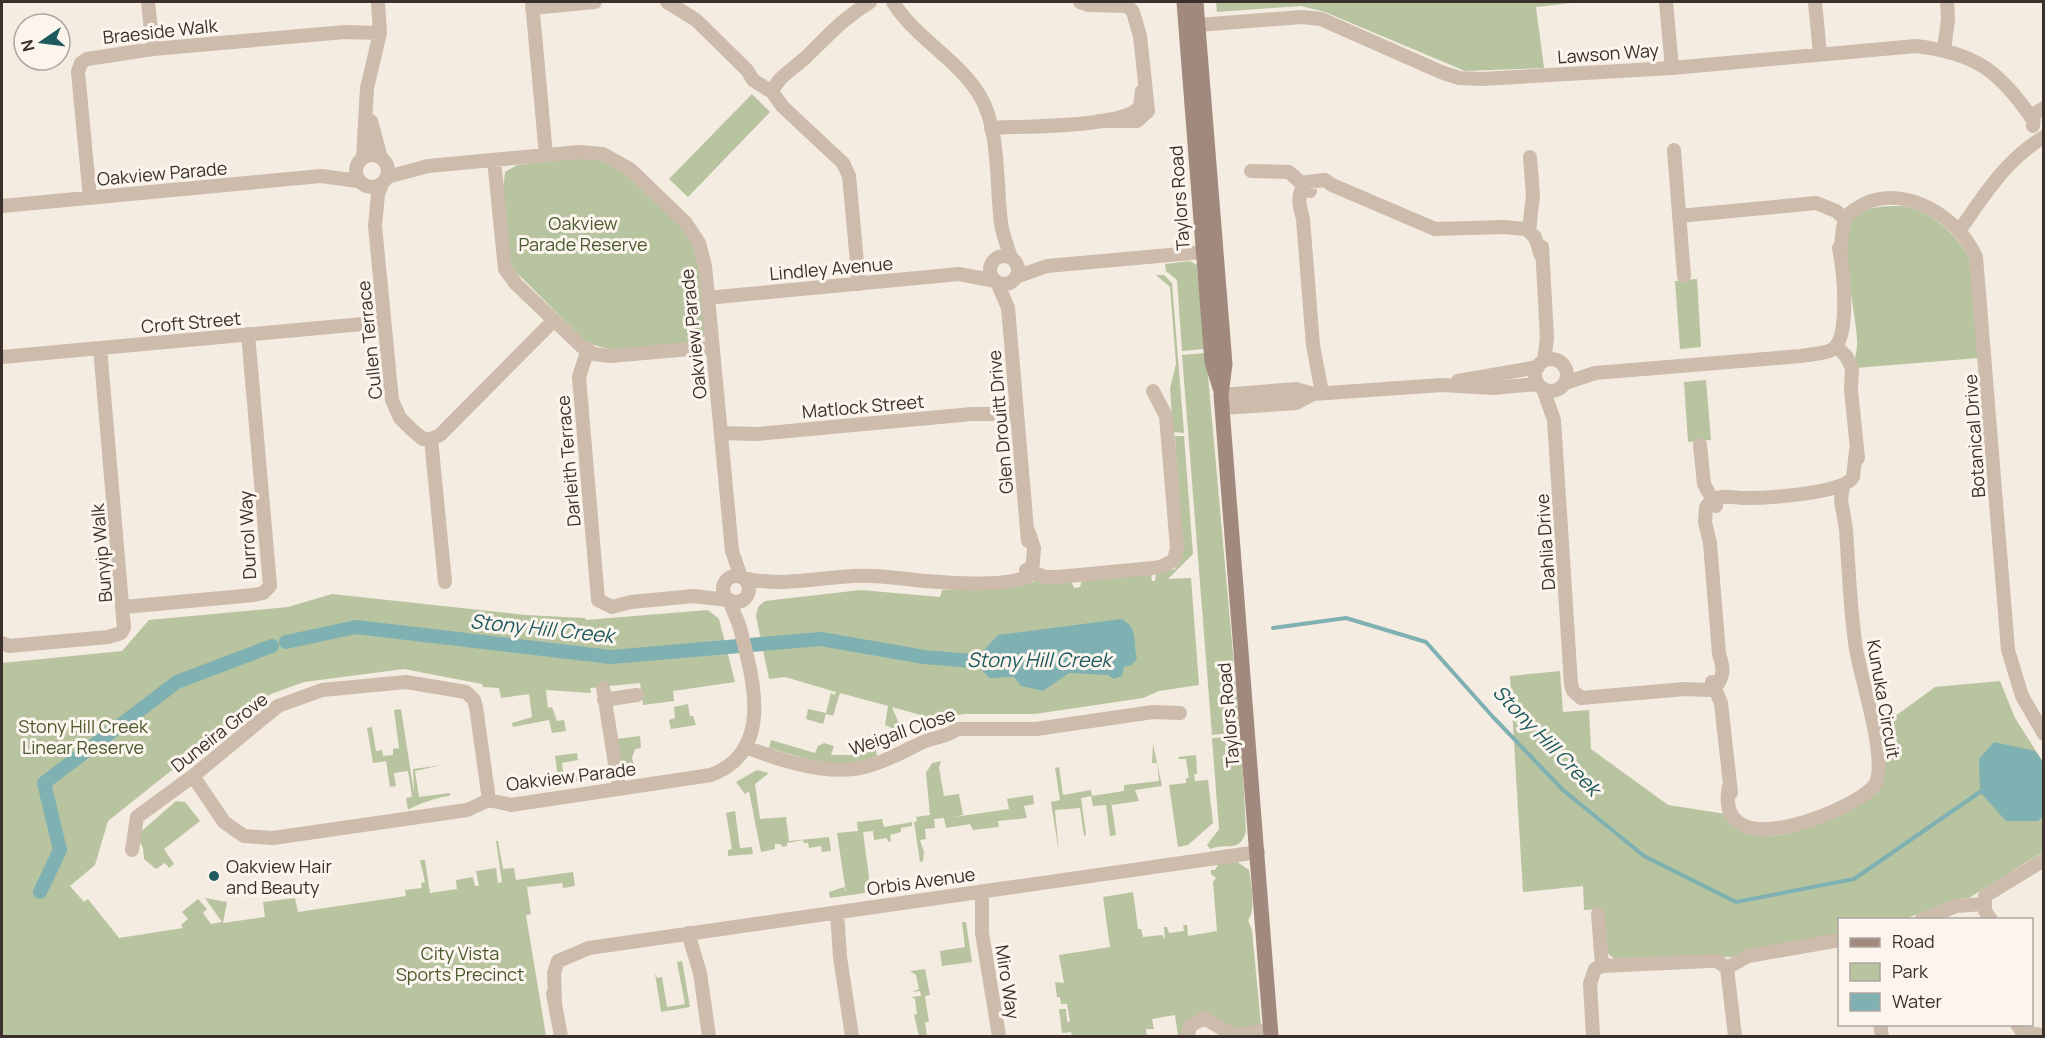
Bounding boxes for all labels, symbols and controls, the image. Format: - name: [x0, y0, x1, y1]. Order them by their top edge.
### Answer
- north arrow: [12, 12, 72, 72]
- street label: Braeside Walk: [101, 13, 220, 49]
- text: N: [15, 37, 40, 54]
- street label: Lawson Way: [1556, 37, 1660, 69]
- street label: Taylors Road: [1163, 145, 1195, 251]
- street label: Oakview Parade: [96, 155, 228, 191]
- park label: Oakview Parade Reserve: [518, 211, 648, 256]
- street label: Lindley Avenue: [768, 251, 894, 285]
- street label: Oakview Parade: [674, 268, 712, 400]
- street label: Cullen Terrace: [351, 279, 387, 401]
- street label: Croft Street: [140, 306, 242, 338]
- street label: Glen Drouitt Drive: [982, 349, 1018, 495]
- street label: Botanical Drive: [1958, 374, 1990, 498]
- street label: Matlock Street: [801, 389, 925, 423]
- street label: Darleith Terrace: [550, 394, 586, 528]
- street label: Durrol Way: [233, 489, 261, 580]
- street label: Dahlia Drive: [1530, 493, 1560, 591]
- street label: Bunyip Walk: [85, 501, 117, 603]
- water label: Stony Hill Creek: [469, 607, 618, 649]
- street label: Kunuka Circuit: [1862, 638, 1906, 760]
- water label: Stony Hill Creek: [967, 646, 1114, 673]
- street label: Taylors Road: [1211, 662, 1245, 768]
- water label: Stony Hill Creek: [1487, 679, 1609, 803]
- street label: Duneira Grove: [166, 687, 272, 777]
- street label: Weigall Close: [846, 702, 958, 760]
- park label: Stony Hill Creek Linear Reserve: [18, 714, 149, 759]
- street label: Oakview Parade: [505, 756, 637, 796]
- place label: Oakview Hair and Beauty: [226, 854, 332, 899]
- street label: Orbis Avenue: [865, 862, 977, 900]
- marker: Oakview Hair and Beauty: [207, 869, 221, 883]
- legend: [1838, 918, 2033, 1026]
- text: Road: [1892, 929, 1935, 953]
- park label: City Vista Sports Precinct: [396, 941, 524, 986]
- street label: Miro Way: [990, 943, 1026, 1021]
- text: Park: [1892, 959, 1929, 983]
- text: Water: [1892, 989, 1942, 1013]

